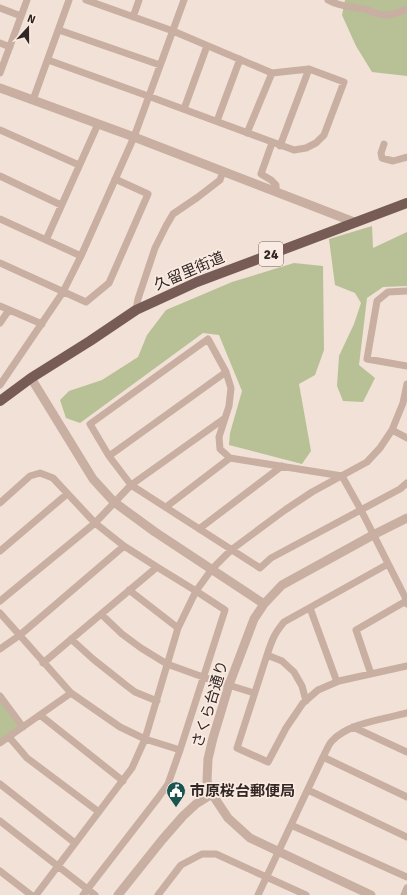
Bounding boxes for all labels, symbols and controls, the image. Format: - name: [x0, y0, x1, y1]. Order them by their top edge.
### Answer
- north arrow: [8, 8, 48, 48]
- text: N: [26, 12, 37, 27]
- road number: 24: [259, 242, 283, 266]
- street label: 久留里街道: [151, 248, 227, 294]
- street label: さくら台通り: [188, 658, 232, 750]
- public building icon: 市原桜台郵便局: [165, 780, 187, 808]
- place label: 市原桜台郵便局: [190, 782, 295, 800]

